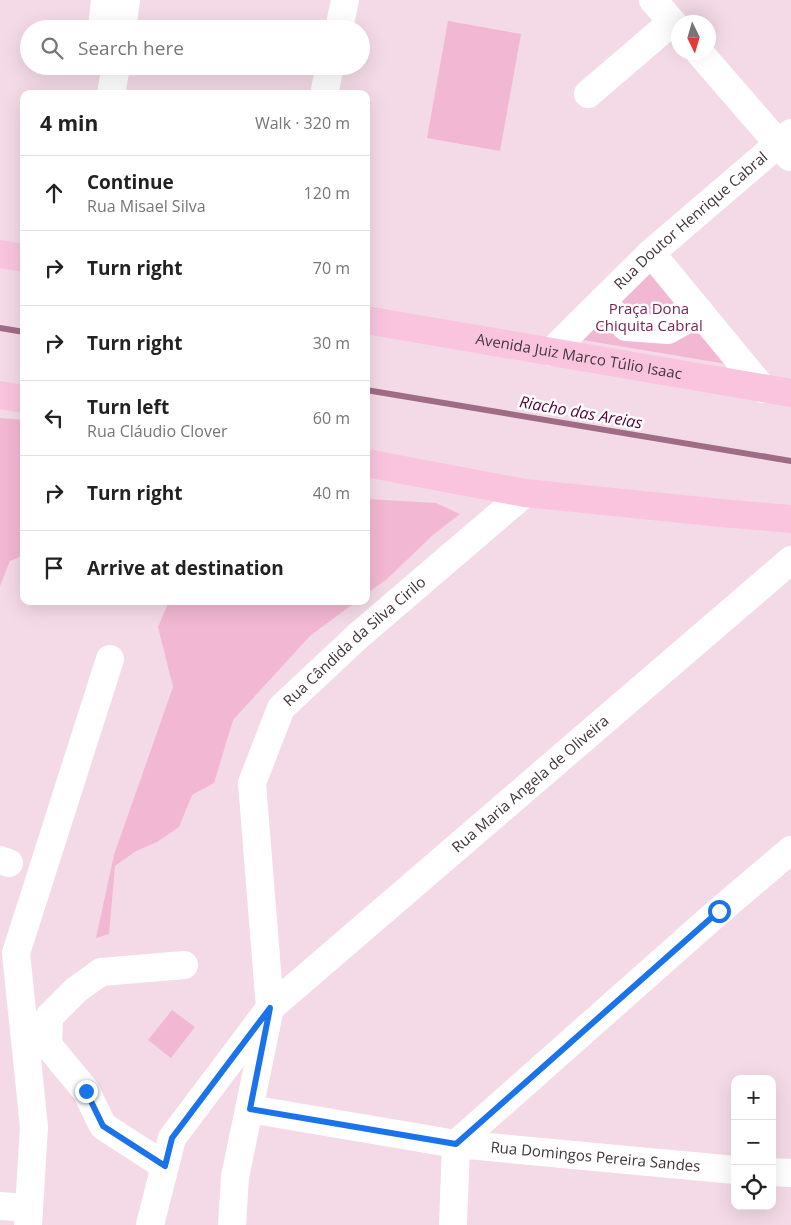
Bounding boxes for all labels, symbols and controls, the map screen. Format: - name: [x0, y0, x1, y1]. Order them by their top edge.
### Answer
- north arrow: [671, 15, 716, 60]
- search box: [20, 20, 370, 75]
- icon: search: [38, 34, 66, 62]
- text: Search here: [78, 35, 184, 61]
- text: 4 min: [40, 109, 98, 137]
- text: Walk · 320 m: [255, 112, 350, 134]
- street label: Rua Doutor Henrique Cabral: [609, 147, 771, 293]
- text: Continue: [87, 169, 174, 195]
- icon: ahead: [40, 179, 68, 207]
- text: 120 m: [304, 182, 350, 204]
- text: Rua Misael Silva: [87, 195, 206, 217]
- icon: right: [40, 254, 68, 282]
- text: Turn right: [87, 255, 182, 281]
- text: 70 m: [313, 257, 350, 279]
- park label: Praça Dona Chiquita Cabral: [595, 298, 703, 335]
- street label: Avenida Juiz Marco Túlio Isaac: [474, 328, 684, 383]
- icon: right: [40, 329, 68, 357]
- text: Turn right: [87, 330, 182, 356]
- text: 30 m: [313, 332, 350, 354]
- water label: Riacho das Areias: [518, 390, 644, 434]
- text: Turn left: [87, 394, 169, 420]
- icon: left: [40, 404, 68, 432]
- text: 60 m: [313, 407, 350, 429]
- text: Rua Cláudio Clover: [87, 420, 227, 442]
- icon: right: [40, 479, 68, 507]
- text: Turn right: [87, 480, 182, 506]
- text: 40 m: [313, 482, 350, 504]
- icon: arrive: [40, 554, 68, 582]
- text: Arrive at destination: [87, 555, 284, 581]
- street label: Rua Cândida da Silva Cirilo: [278, 571, 429, 710]
- street label: Rua Maria Angela de Oliveira: [447, 710, 613, 856]
- route start: [708, 900, 731, 923]
- map controls: [731, 1075, 776, 1210]
- button: +: [731, 1075, 776, 1120]
- route end: [75, 1080, 98, 1103]
- button: −: [731, 1120, 776, 1165]
- street label: Rua Domingos Pereira Sandes: [490, 1136, 701, 1176]
- button: locate: [731, 1165, 776, 1210]

